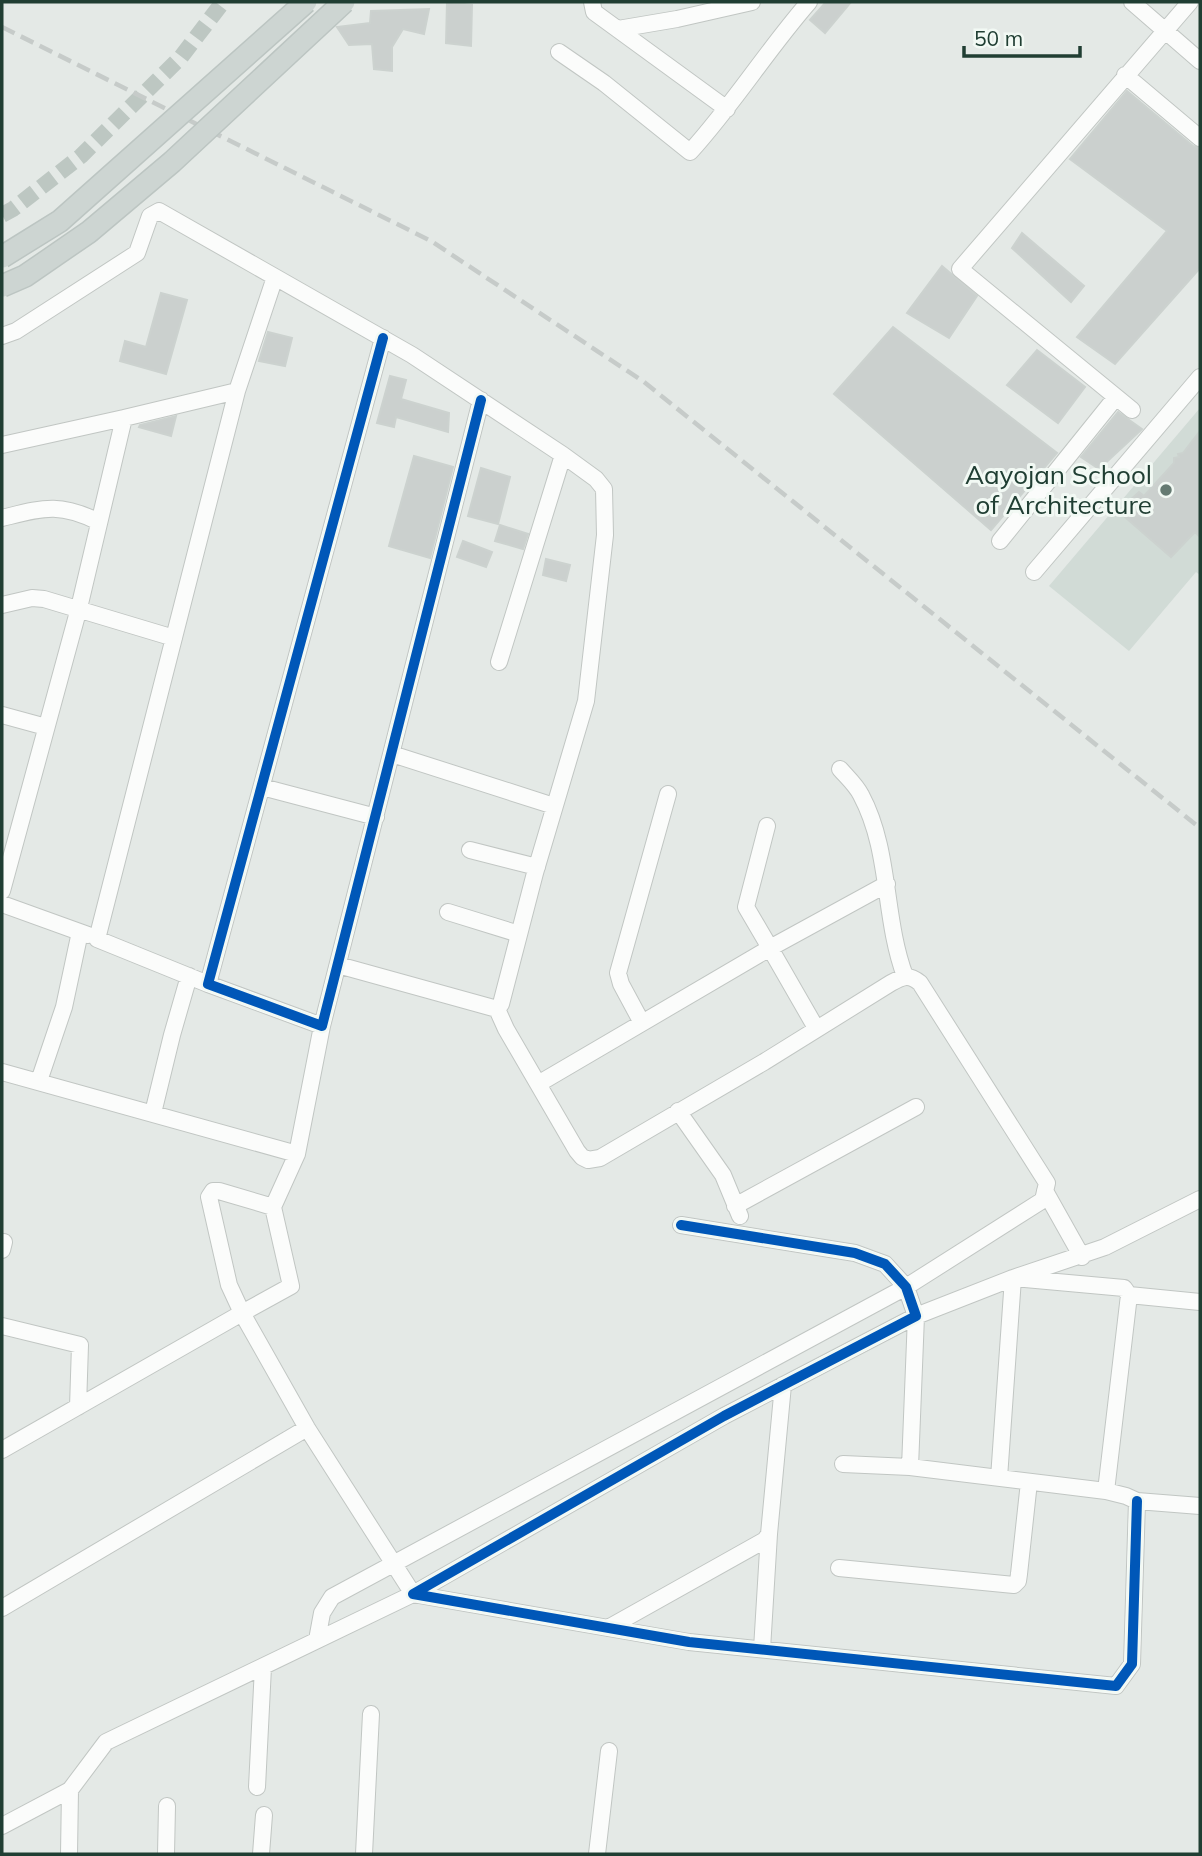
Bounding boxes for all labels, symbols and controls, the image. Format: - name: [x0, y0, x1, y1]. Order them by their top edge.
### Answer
- scale bar: [964, 14, 1080, 58]
- text: 50 m: [974, 25, 1023, 51]
- place label: Aayojan School of Architecture: [965, 458, 1152, 521]
- marker: Aayojan School of Architecture: [1158, 482, 1174, 498]

